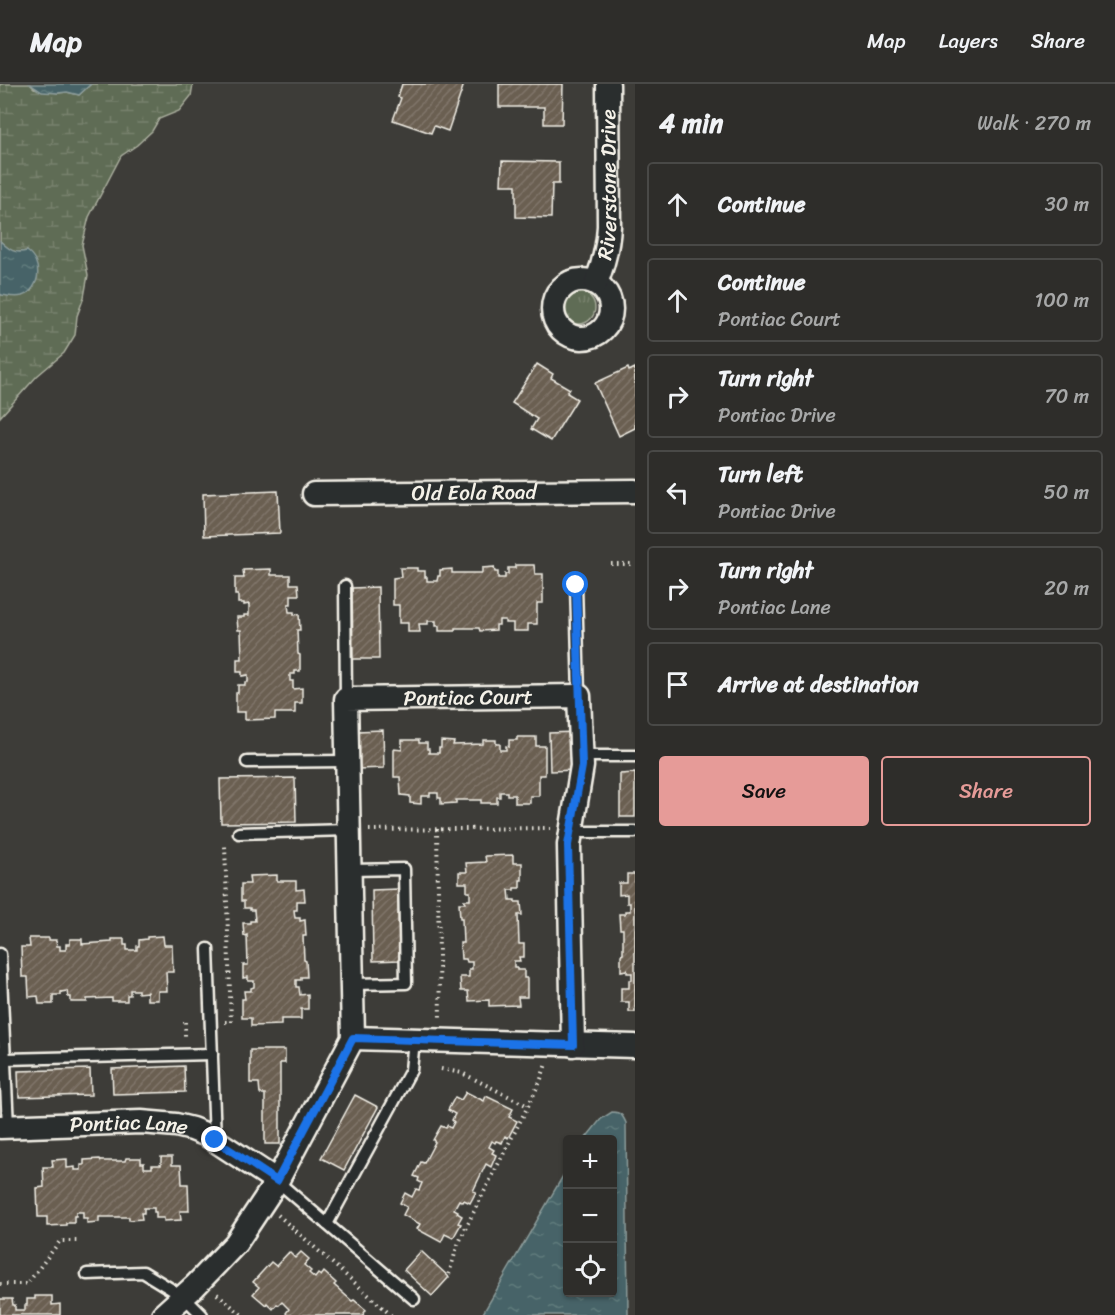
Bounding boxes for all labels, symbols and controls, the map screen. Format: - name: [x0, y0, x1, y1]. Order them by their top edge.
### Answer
- text: Map: [30, 17, 82, 66]
- text: Map: [867, 22, 906, 60]
- text: Layers: [939, 22, 998, 60]
- text: Share: [1031, 22, 1085, 60]
- text: 4 min: [659, 100, 723, 146]
- text: Walk · 270 m: [977, 106, 1091, 141]
- street label: Riverstone Drive: [585, 109, 628, 264]
- text: Continue: [718, 185, 806, 224]
- text: 30 m: [1045, 187, 1089, 222]
- icon: ahead: [661, 188, 694, 221]
- text: Continue: [718, 263, 806, 302]
- text: 100 m: [1035, 283, 1089, 318]
- icon: ahead: [661, 284, 694, 317]
- text: Pontiac Court: [718, 302, 841, 337]
- text: Turn right: [718, 359, 813, 398]
- text: 70 m: [1044, 379, 1089, 414]
- icon: right: [661, 380, 694, 413]
- text: Pontiac Drive: [718, 398, 836, 433]
- text: Turn left: [718, 455, 803, 494]
- street label: Old Eola Road: [411, 473, 539, 512]
- text: 50 m: [1044, 475, 1089, 510]
- icon: left: [661, 476, 694, 509]
- text: Pontiac Drive: [718, 494, 836, 529]
- text: Turn right: [718, 551, 813, 590]
- route start: [562, 571, 588, 597]
- text: 20 m: [1044, 571, 1089, 606]
- icon: right: [661, 572, 694, 605]
- text: Pontiac Lane: [718, 590, 831, 625]
- text: Arrive at destination: [718, 665, 919, 704]
- icon: arrive: [661, 668, 694, 701]
- street label: Pontiac Court: [403, 678, 533, 717]
- button: Save: [659, 756, 869, 826]
- button: Share: [881, 756, 1091, 826]
- street label: Pontiac Lane: [69, 1103, 193, 1146]
- route end: [201, 1126, 227, 1152]
- map controls: [563, 1135, 617, 1297]
- button: +: [563, 1135, 617, 1189]
- button: −: [563, 1189, 617, 1243]
- button: locate: [563, 1243, 617, 1297]

